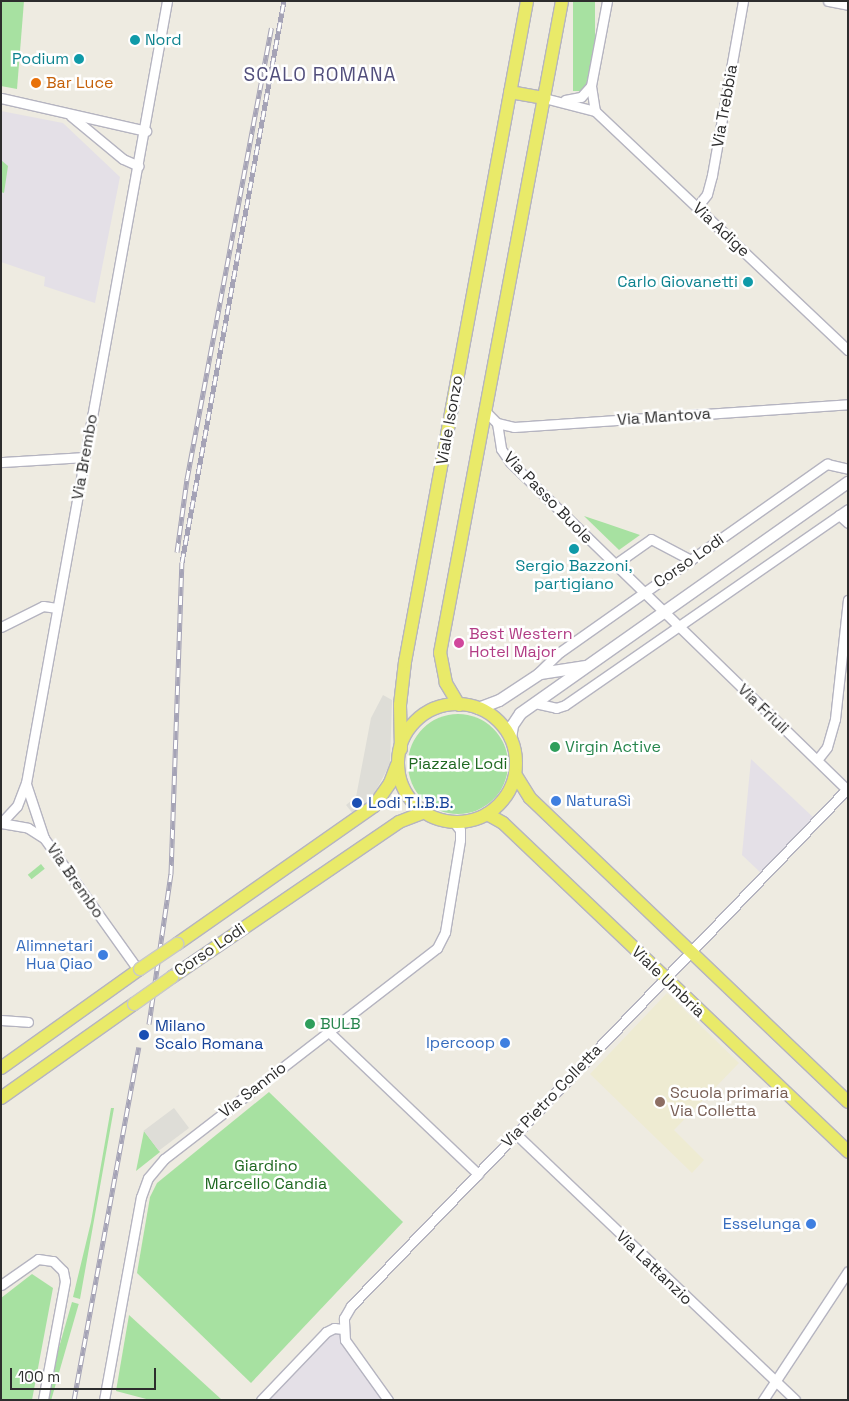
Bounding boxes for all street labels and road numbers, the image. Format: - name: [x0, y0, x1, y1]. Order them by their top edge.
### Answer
- street label: Via Trebbia: [708, 63, 742, 149]
- street label: Via Adige: [688, 199, 754, 261]
- street label: Viale Isonzo: [433, 374, 467, 466]
- street label: Via Mantova: [616, 404, 712, 430]
- street label: Via Brembo: [68, 413, 102, 501]
- street label: Via Passo Buole: [499, 448, 597, 548]
- street label: Corso Lodi: [650, 530, 728, 592]
- street label: Via Friuli: [734, 680, 792, 738]
- street label: Via Brembo: [42, 840, 108, 922]
- street label: Corso Lodi: [171, 919, 249, 981]
- street label: Viale Umbria: [627, 942, 709, 1022]
- street label: Via Pietro Colletta: [498, 1040, 606, 1152]
- street label: Via Sannio: [216, 1058, 290, 1122]
- street label: Via Lattanzio: [612, 1227, 696, 1309]

